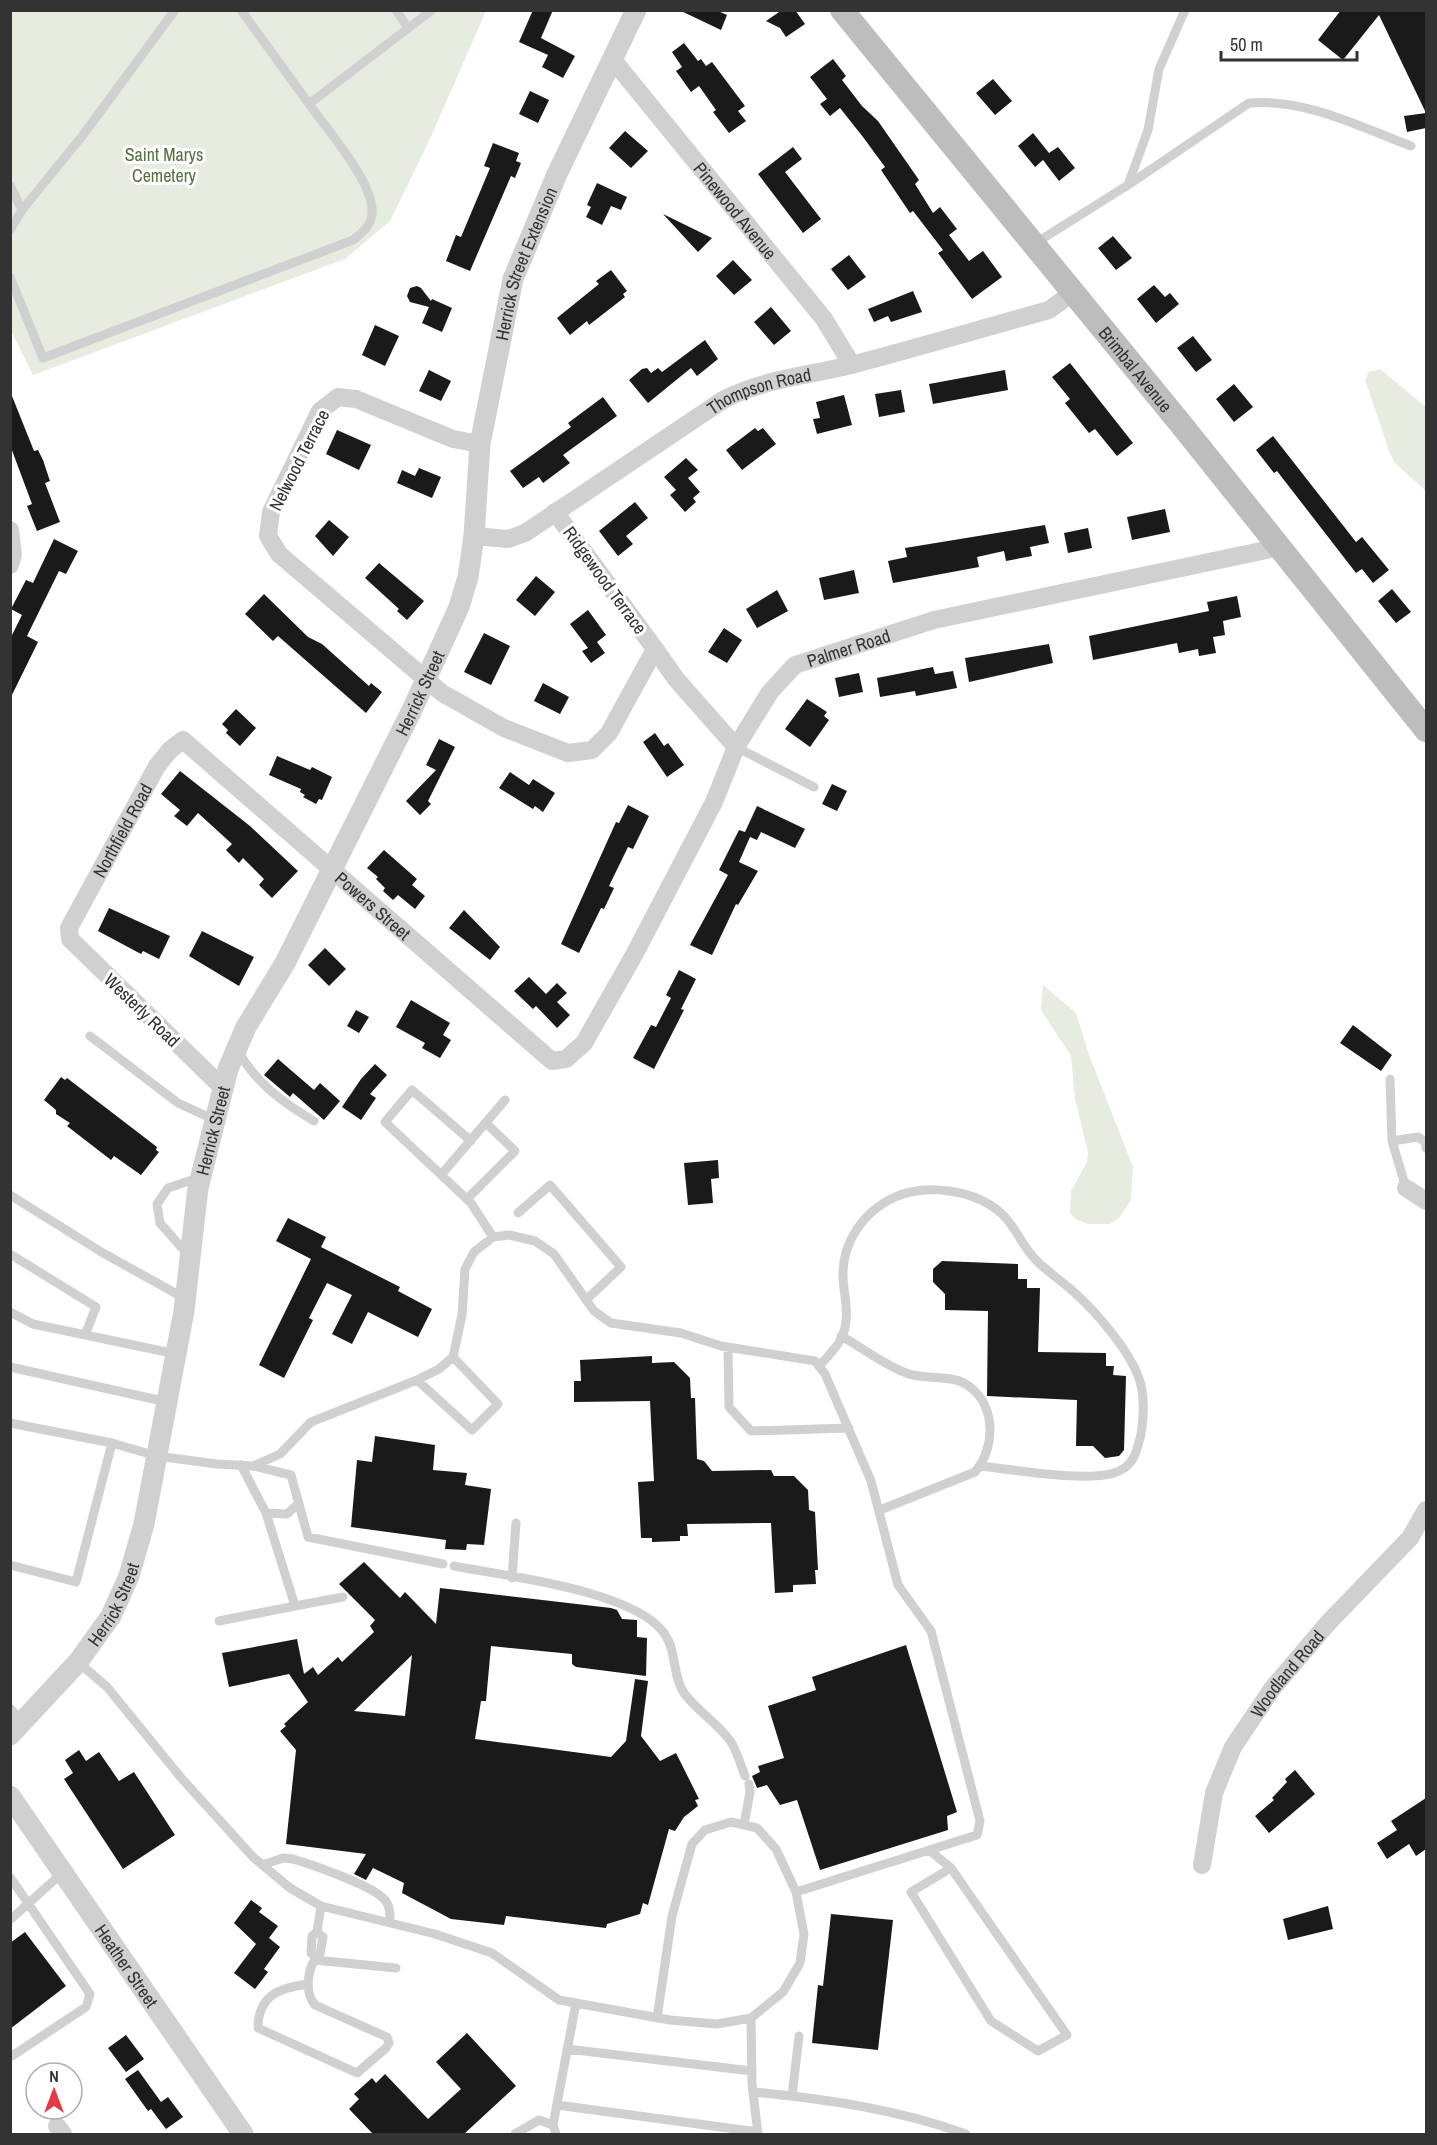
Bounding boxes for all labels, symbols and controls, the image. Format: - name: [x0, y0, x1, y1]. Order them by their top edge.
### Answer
- scale bar: [1221, 24, 1358, 62]
- text: 50 m: [1230, 32, 1263, 57]
- park label: Saint Marys Cemetery: [125, 142, 203, 188]
- street label: Pinewood Avenue: [688, 156, 783, 264]
- street label: Herrick Street Extension: [489, 183, 563, 343]
- street label: Brimbal Avenue: [1093, 321, 1179, 417]
- street label: Thompson Road: [702, 361, 813, 420]
- street label: Nelwood Terrace: [263, 405, 335, 515]
- street label: Ridgewood Terrace: [557, 521, 653, 639]
- street label: Palmer Road: [804, 623, 893, 673]
- street label: Herrick Street: [389, 646, 450, 740]
- street label: Northfield Road: [86, 779, 158, 882]
- street label: Powers Street: [330, 866, 416, 945]
- street label: Westerly Road: [99, 967, 185, 1053]
- street label: Herrick Street: [189, 1083, 236, 1178]
- street label: Herrick Street: [81, 1560, 145, 1651]
- street label: Woodland Road: [1244, 1624, 1330, 1722]
- street label: Heather Street: [89, 1919, 164, 2012]
- north arrow: [24, 2061, 84, 2121]
- text: N: [49, 2065, 59, 2087]

